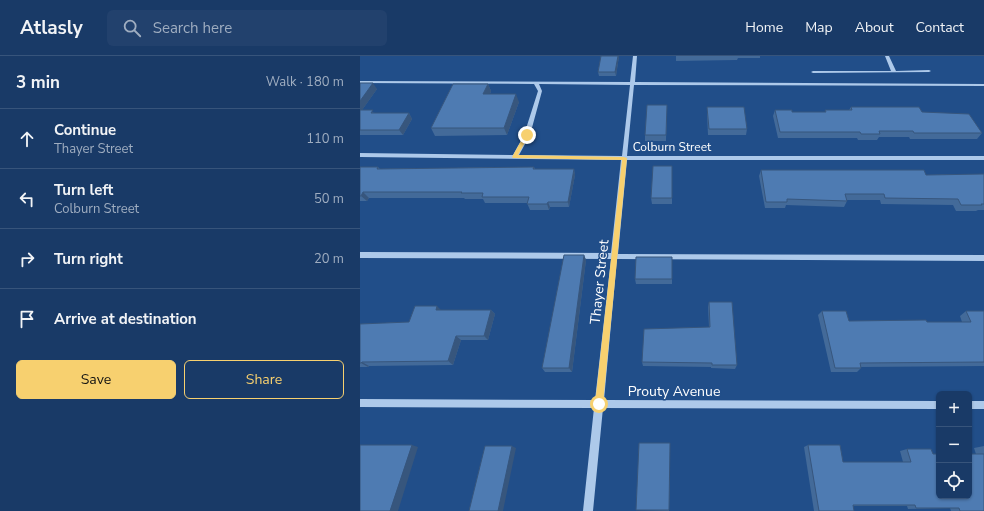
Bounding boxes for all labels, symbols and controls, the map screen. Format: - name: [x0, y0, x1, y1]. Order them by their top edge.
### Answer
- search box: [107, 10, 387, 46]
- text: Atlasly: [20, 15, 83, 41]
- icon: search: [121, 17, 143, 39]
- text: Search here: [153, 18, 232, 38]
- text: Home: [745, 18, 783, 37]
- text: Map: [805, 18, 833, 37]
- text: About: [855, 18, 894, 37]
- text: Contact: [916, 18, 964, 37]
- text: 3 min: [16, 71, 60, 94]
- text: Walk · 180 m: [266, 73, 344, 91]
- text: Continue: [54, 120, 116, 140]
- route end: [518, 126, 536, 144]
- icon: ahead: [16, 128, 38, 150]
- text: 110 m: [306, 130, 344, 148]
- street label: Colburn Street: [633, 139, 712, 155]
- text: Thayer Street: [54, 140, 133, 158]
- text: Turn left: [54, 180, 113, 200]
- icon: left: [16, 188, 38, 210]
- text: 50 m: [314, 190, 344, 208]
- text: Colburn Street: [54, 200, 139, 218]
- street label: Thayer Street: [586, 239, 613, 325]
- icon: right: [16, 248, 38, 270]
- text: Turn right: [54, 249, 123, 269]
- text: 20 m: [314, 250, 344, 268]
- icon: arrive: [16, 308, 38, 330]
- text: Arrive at destination: [54, 309, 197, 329]
- button: Save: [16, 360, 176, 399]
- button: Share: [184, 360, 344, 399]
- street label: Prouty Avenue: [628, 382, 720, 401]
- map controls: [936, 391, 972, 499]
- button: +: [936, 391, 972, 427]
- route start: [590, 395, 608, 413]
- button: −: [936, 427, 972, 463]
- button: locate: [936, 463, 972, 499]

